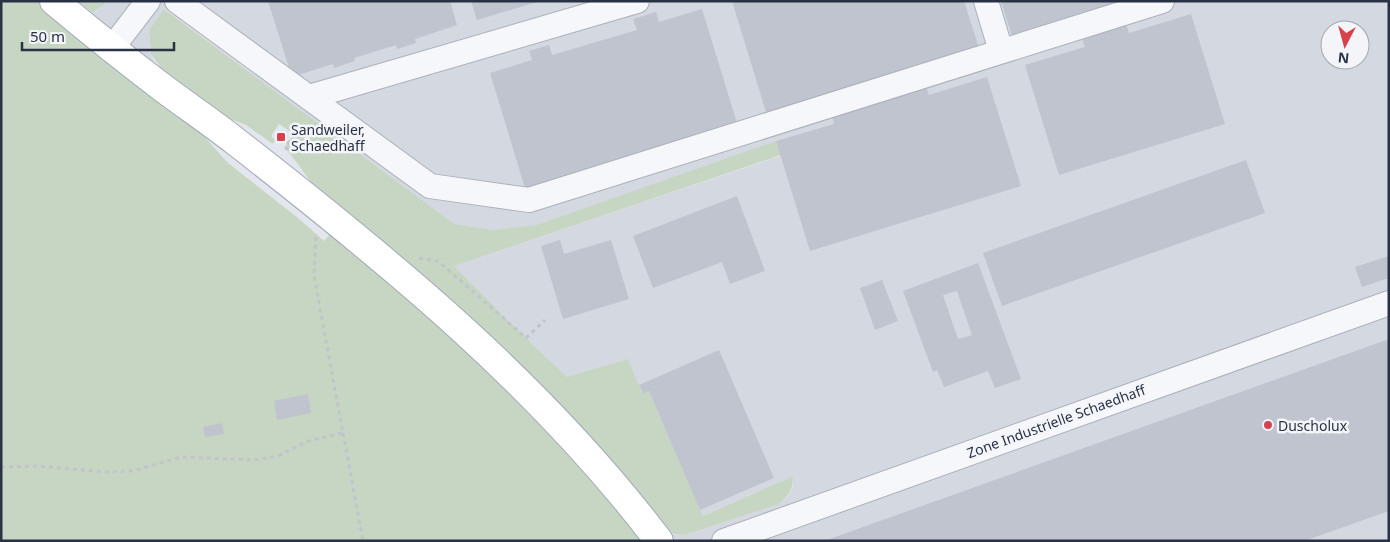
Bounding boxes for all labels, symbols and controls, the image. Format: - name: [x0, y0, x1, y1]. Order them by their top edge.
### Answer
- scale bar: [22, 20, 175, 52]
- north arrow: [1320, 20, 1370, 70]
- text: 50 m: [30, 26, 65, 46]
- text: N: [1337, 48, 1350, 68]
- place label: Sandweiler, Schaedhaff: [291, 120, 366, 155]
- marker: Sandweiler, Schaedhaff: [275, 131, 287, 143]
- street label: Zone Industrielle Schaedhaff: [964, 379, 1149, 462]
- place label: Duscholux: [1278, 416, 1348, 435]
- marker: Duscholux: [1262, 419, 1274, 431]

